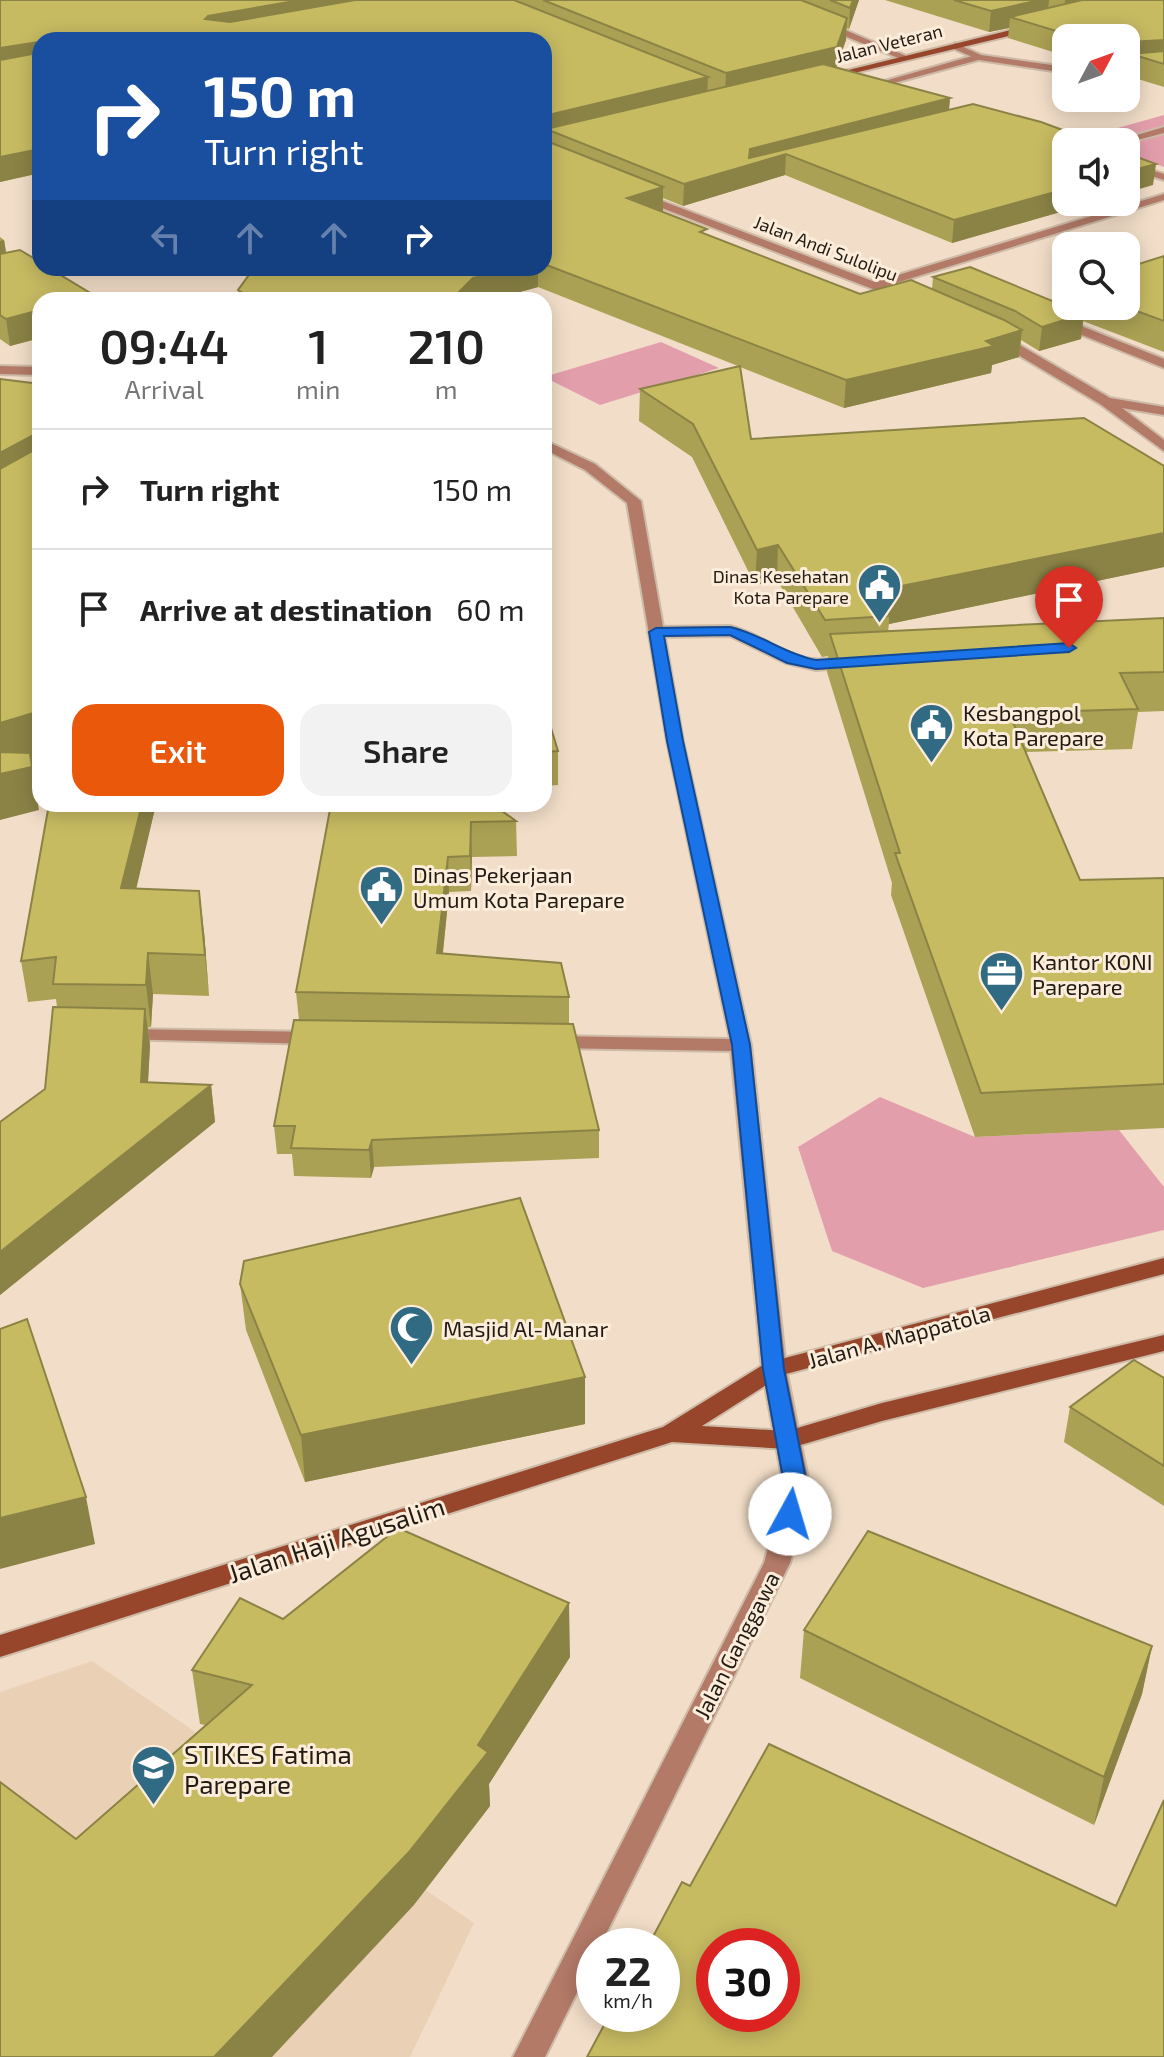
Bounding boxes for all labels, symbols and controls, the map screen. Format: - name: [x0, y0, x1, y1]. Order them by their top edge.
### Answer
- street label: Jalan Veteran: [833, 19, 945, 67]
- north arrow: [1052, 24, 1140, 112]
- map controls: [1052, 24, 1140, 320]
- text: 150 m: [204, 61, 356, 128]
- icon: right: [72, 64, 176, 168]
- button: sound: [1052, 128, 1140, 216]
- text: Turn right: [204, 129, 364, 172]
- street label: Jalan Andi Sulolipu: [751, 210, 901, 286]
- icon: left: [144, 216, 188, 260]
- icon: ahead: [228, 216, 272, 260]
- icon: ahead: [312, 216, 356, 260]
- icon: right: [396, 216, 440, 260]
- button: search: [1052, 232, 1140, 320]
- text: 09:44: [99, 316, 229, 374]
- text: 1: [308, 316, 328, 374]
- text: 210: [408, 316, 485, 374]
- text: Arrival: [124, 373, 204, 404]
- text: min: [296, 373, 340, 404]
- text: m: [435, 373, 458, 404]
- icon: right: [72, 467, 116, 511]
- text: Turn right: [140, 471, 280, 507]
- text: 150 m: [433, 471, 512, 507]
- public building icon: Dinas Kesehatan Kota Parepare: [856, 562, 904, 625]
- place label: Dinas Kesehatan Kota Parepare: [713, 565, 849, 608]
- pin: [1035, 566, 1103, 648]
- icon: arrive: [1047, 578, 1091, 622]
- icon: arrive: [72, 587, 116, 631]
- text: Arrive at destination: [140, 591, 432, 627]
- text: 60 m: [456, 591, 525, 627]
- place label: Kesbangpol Kota Parepare: [963, 699, 1104, 750]
- public building icon: Kesbangpol Kota Parepare: [908, 701, 956, 764]
- button: Exit: [72, 704, 284, 796]
- button: Share: [300, 704, 512, 796]
- place label: Dinas Pekerjaan Umum Kota Parepare: [413, 861, 625, 912]
- public building icon: Dinas Pekerjaan Umum Kota Parepare: [358, 863, 406, 926]
- place label: Kantor KONI Parepare: [1032, 948, 1152, 999]
- office icon: Kantor KONI Parepare: [977, 950, 1025, 1013]
- street label: Jalan A. Mappatola: [805, 1299, 993, 1373]
- mosque icon: Masjid Al-Manar: [388, 1304, 436, 1367]
- place label: Masjid Al-Manar: [443, 1315, 608, 1342]
- position arrow: [748, 1472, 832, 1556]
- street label: Jalan Haji Agusalim: [224, 1489, 448, 1589]
- street label: Jalan Ganggawa: [688, 1567, 784, 1723]
- place label: STIKES Fatima Parepare: [184, 1738, 352, 1799]
- school or university icon: STIKES Fatima Parepare: [129, 1744, 177, 1807]
- speed limit sign: 30: [696, 1928, 800, 2032]
- text: 22: [605, 1946, 651, 1994]
- text: km/h: [603, 1988, 653, 2012]

